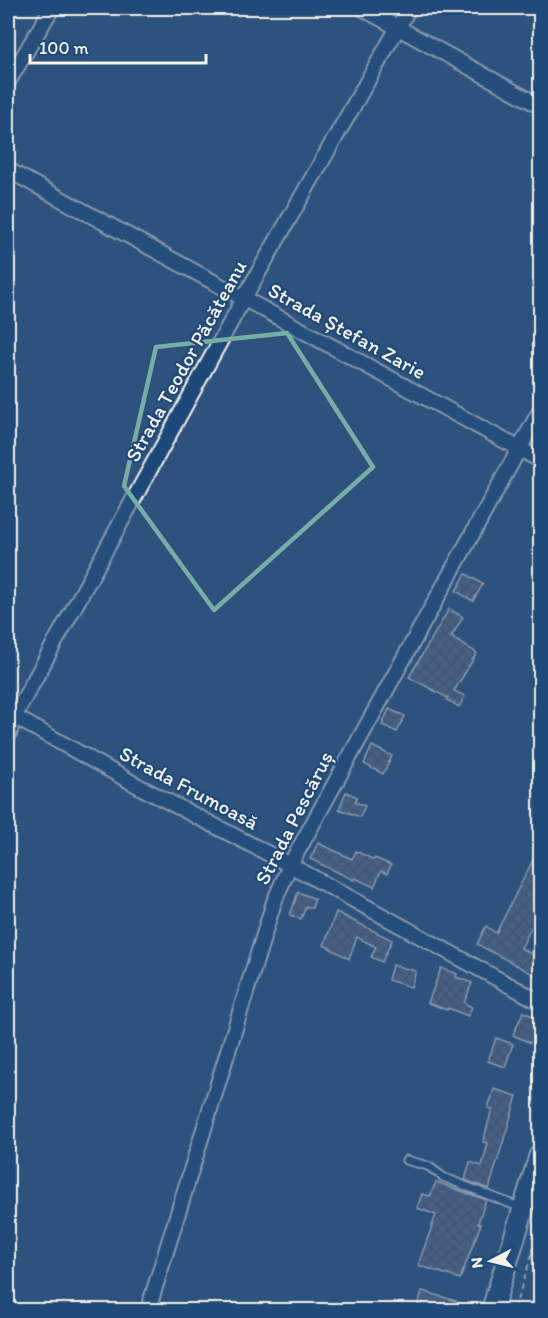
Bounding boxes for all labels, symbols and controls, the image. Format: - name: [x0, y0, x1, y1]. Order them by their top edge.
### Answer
- scale bar: [30, 27, 206, 65]
- text: 100 m: [39, 37, 89, 59]
- street label: Strada Teodor Păcăteanu: [120, 255, 252, 466]
- street label: Strada Ștefan Zarie: [264, 277, 430, 384]
- street label: Strada Frumoasă: [115, 740, 263, 835]
- street label: Strada Pescăruș: [249, 747, 338, 889]
- north arrow: [461, 1231, 521, 1291]
- text: N: [467, 1256, 487, 1269]

